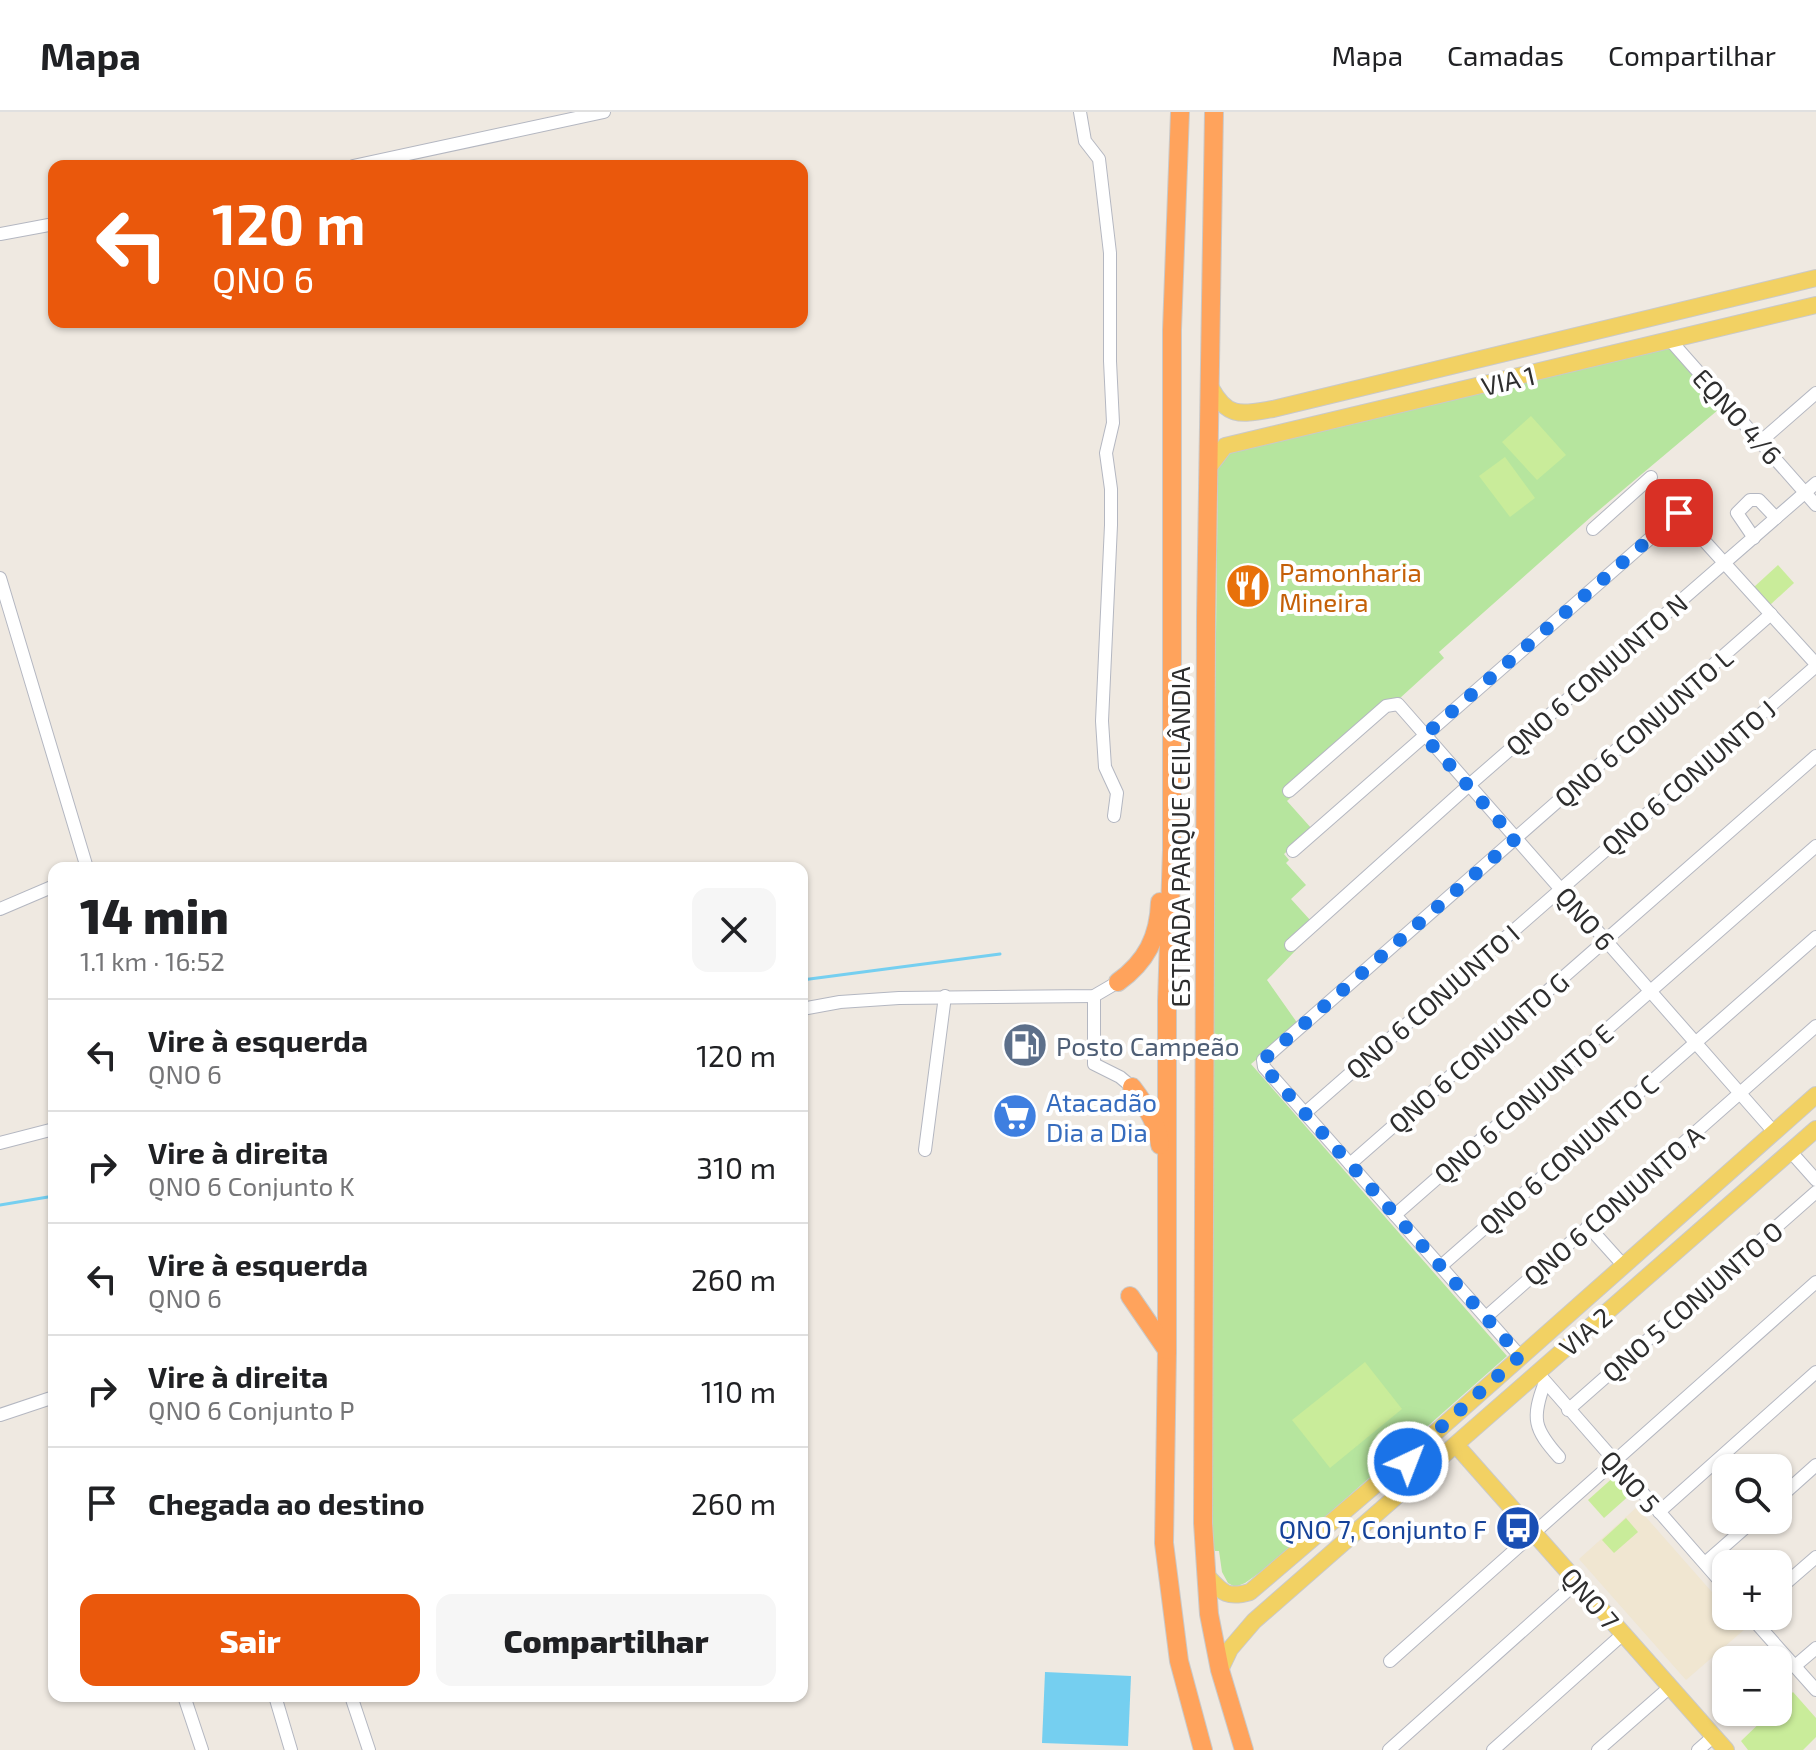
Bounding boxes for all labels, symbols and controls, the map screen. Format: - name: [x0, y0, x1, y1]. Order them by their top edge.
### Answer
- text: Mapa: [40, 32, 141, 78]
- text: Mapa: [1332, 38, 1403, 72]
- text: Camadas: [1447, 38, 1564, 72]
- text: Compartilhar: [1608, 38, 1776, 72]
- text: 120 m: [212, 189, 366, 256]
- icon: left: [80, 192, 184, 296]
- text: QNO 6: [212, 257, 314, 300]
- street label: VIA 1: [1478, 359, 1538, 401]
- street label: EQNO 4/6: [1687, 362, 1789, 470]
- pin: [1645, 479, 1713, 547]
- icon: arrive: [1657, 491, 1701, 535]
- place label: Pamonharia Mineira: [1279, 556, 1422, 617]
- restaurant icon: Pamonharia Mineira: [1224, 562, 1272, 610]
- street label: QNO 6 CONJUNTO N: [1499, 587, 1693, 761]
- street label: QNO 6 CONJUNTO L: [1548, 641, 1738, 813]
- street label: ESTRADA PARQUE CEILÂNDIA: [1164, 666, 1195, 1008]
- street label: QNO 6 CONJUNTO J: [1595, 693, 1781, 861]
- street label: QNO 6: [1550, 880, 1622, 956]
- text: 14 min: [80, 886, 229, 944]
- button: close: [692, 888, 776, 972]
- street label: QNO 6 CONJUNTO I: [1339, 917, 1525, 1085]
- text: 1.1 km · 16:52: [80, 945, 225, 976]
- street label: QNO 6 CONJUNTO G: [1382, 965, 1574, 1139]
- street label: QNO 6 CONJUNTO E: [1427, 1017, 1619, 1189]
- fuel station icon: Posto Campeão: [1001, 1021, 1049, 1069]
- text: Vire à esquerda: [148, 1022, 368, 1058]
- place label: Posto Campeão: [1056, 1030, 1240, 1061]
- icon: left: [80, 1033, 124, 1077]
- text: 120 m: [696, 1037, 776, 1073]
- text: QNO 6: [148, 1058, 222, 1089]
- street label: QNO 6 CONJUNTO C: [1472, 1068, 1664, 1240]
- place label: Atacadão Dia a Dia: [1046, 1086, 1157, 1147]
- supermarket icon: Atacadão Dia a Dia: [991, 1092, 1039, 1140]
- street label: QNO 6 CONJUNTO A: [1517, 1119, 1709, 1291]
- text: Vire à direita: [148, 1134, 328, 1170]
- icon: right: [80, 1145, 124, 1189]
- text: 310 m: [696, 1149, 776, 1185]
- text: QNO 6 Conjunto K: [148, 1170, 355, 1201]
- street label: QNO 5 CONJUNTO O: [1596, 1214, 1788, 1388]
- text: Vire à esquerda: [148, 1246, 368, 1282]
- icon: left: [80, 1257, 124, 1301]
- text: 260 m: [691, 1261, 776, 1297]
- text: QNO 6: [148, 1282, 222, 1313]
- street label: VIA 2: [1553, 1300, 1617, 1362]
- text: Vire à direita: [148, 1358, 328, 1394]
- icon: right: [80, 1369, 124, 1413]
- text: 110 m: [701, 1373, 776, 1409]
- text: QNO 6 Conjunto P: [148, 1394, 355, 1425]
- position arrow: [1366, 1420, 1450, 1504]
- street label: QNO 5: [1595, 1444, 1667, 1518]
- map controls: [1712, 1454, 1792, 1726]
- button: search: [1712, 1454, 1792, 1534]
- icon: arrive: [80, 1481, 124, 1525]
- text: Chegada ao destino: [148, 1485, 425, 1521]
- text: 260 m: [691, 1485, 776, 1521]
- bus stop icon: QNO 7, Conjunto F: [1494, 1504, 1542, 1552]
- place label: QNO 7, Conjunto F: [1279, 1513, 1487, 1544]
- button: +: [1712, 1550, 1792, 1630]
- street label: QNO 7: [1556, 1561, 1626, 1635]
- button: Sair: [80, 1594, 420, 1686]
- button: Compartilhar: [436, 1594, 776, 1686]
- button: −: [1712, 1646, 1792, 1726]

